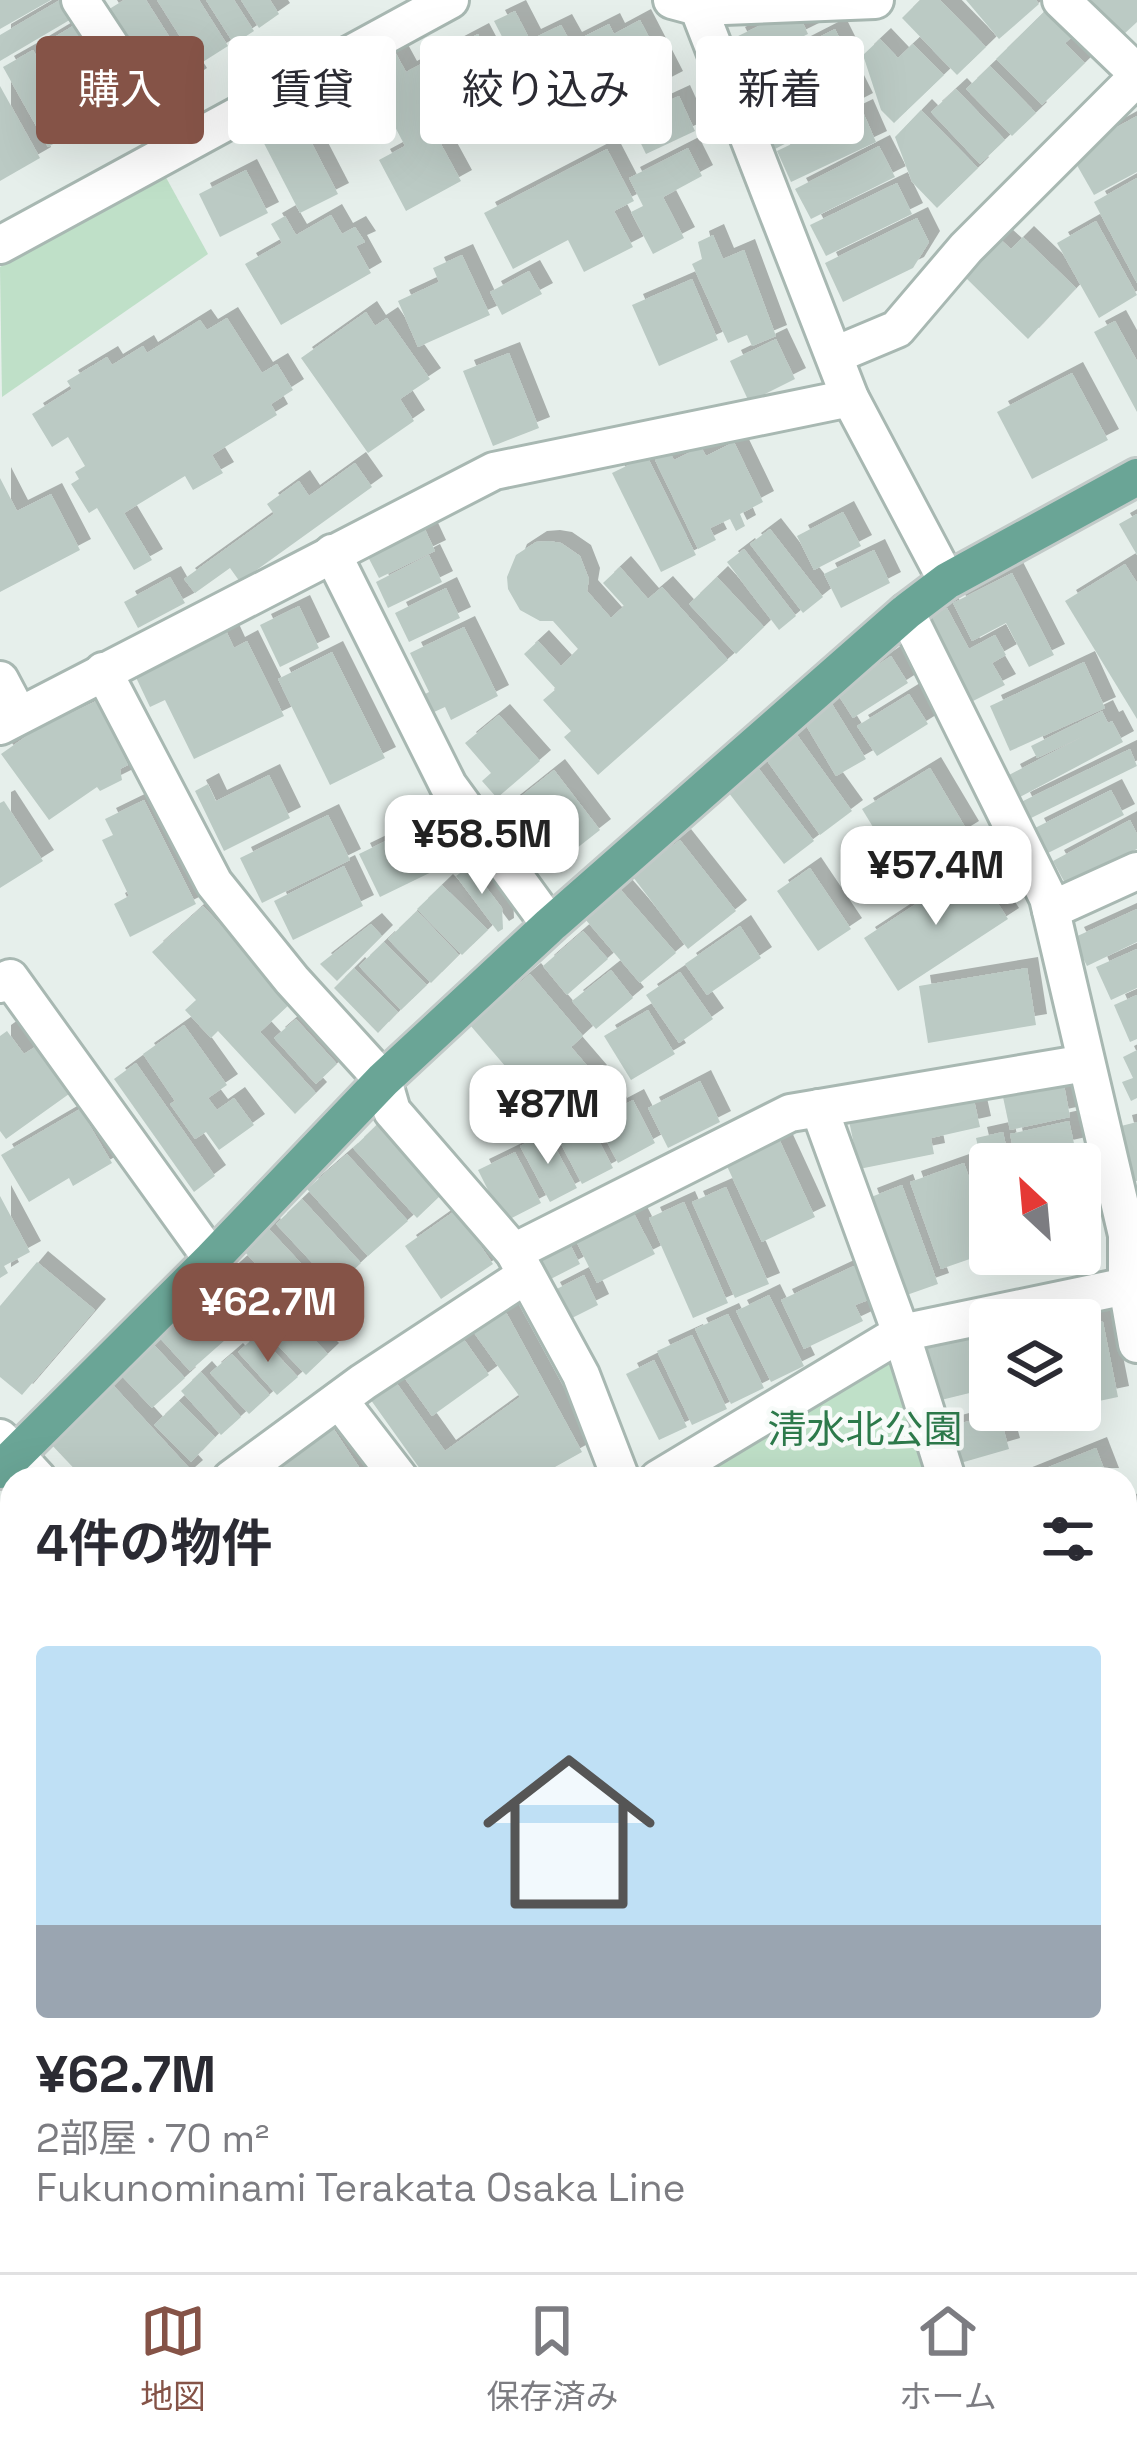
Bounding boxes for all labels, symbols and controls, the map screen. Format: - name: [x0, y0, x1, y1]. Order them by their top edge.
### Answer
- chip: 購入: [36, 36, 204, 144]
- chip: 賃貸: [228, 36, 396, 144]
- chip: 絞り込み: [420, 36, 672, 144]
- chip: 新着: [696, 36, 864, 144]
- pin: ¥58.5M: [384, 795, 580, 897]
- text: ¥58.5M: [412, 809, 552, 858]
- pin: ¥57.4M: [838, 826, 1034, 928]
- text: ¥57.4M: [868, 840, 1004, 889]
- pin: ¥87M: [477, 1065, 619, 1167]
- text: ¥87M: [496, 1079, 600, 1128]
- north arrow: [969, 1143, 1101, 1275]
- map controls: [969, 1143, 1101, 1431]
- pin: ¥62.7M: [170, 1263, 366, 1365]
- text: ¥62.7M: [199, 1277, 337, 1326]
- button: layers: [969, 1299, 1101, 1431]
- park label: 清水北公園: [767, 1405, 963, 1454]
- icon: filters: [1035, 1506, 1101, 1572]
- text: 4件の物件: [36, 1511, 272, 1576]
- icon: home: [461, 1724, 677, 1940]
- text: ¥62.7M: [36, 2042, 216, 2107]
- text: 2部屋 · 70 m²: [36, 2114, 269, 2163]
- text: Fukunominami Terakata Osaka Line: [36, 2163, 686, 2212]
- tab: 地図: [140, 2298, 206, 2418]
- tab: 保存済み: [486, 2298, 618, 2418]
- tab: ホーム: [899, 2298, 997, 2418]

